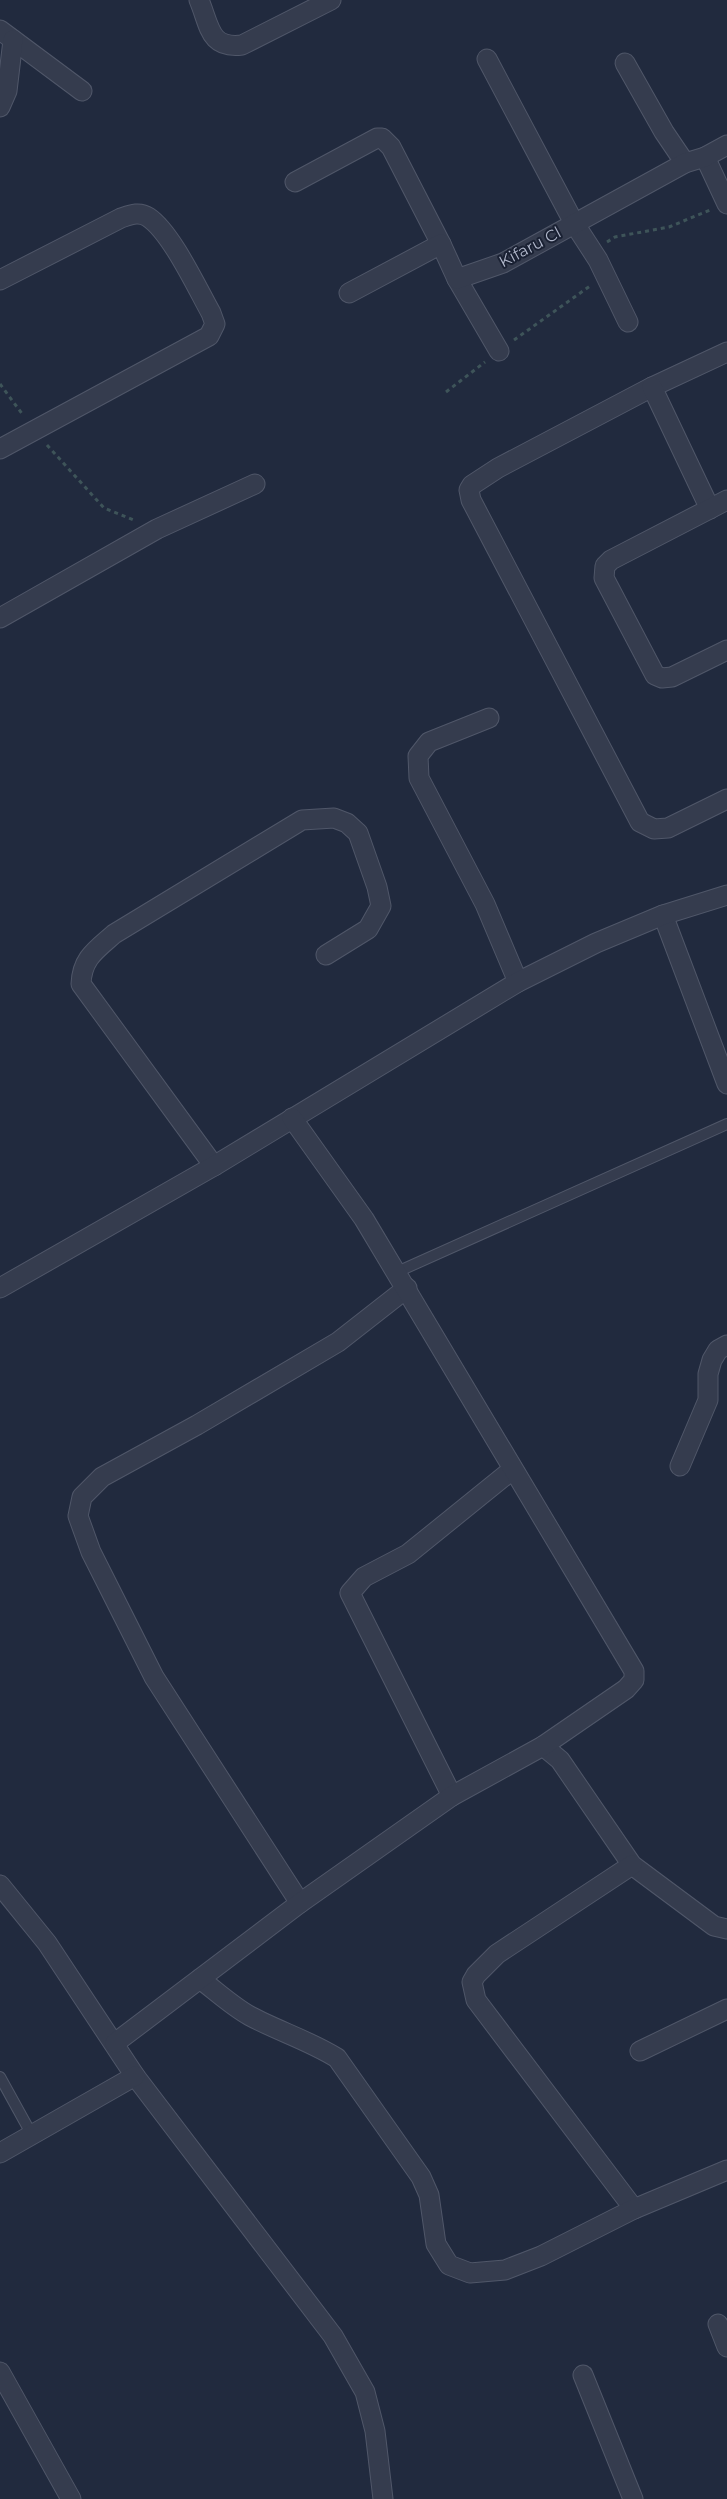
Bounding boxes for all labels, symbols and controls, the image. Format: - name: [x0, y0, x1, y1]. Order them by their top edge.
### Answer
- street label: Kifaru Cl: [496, 223, 564, 271]

